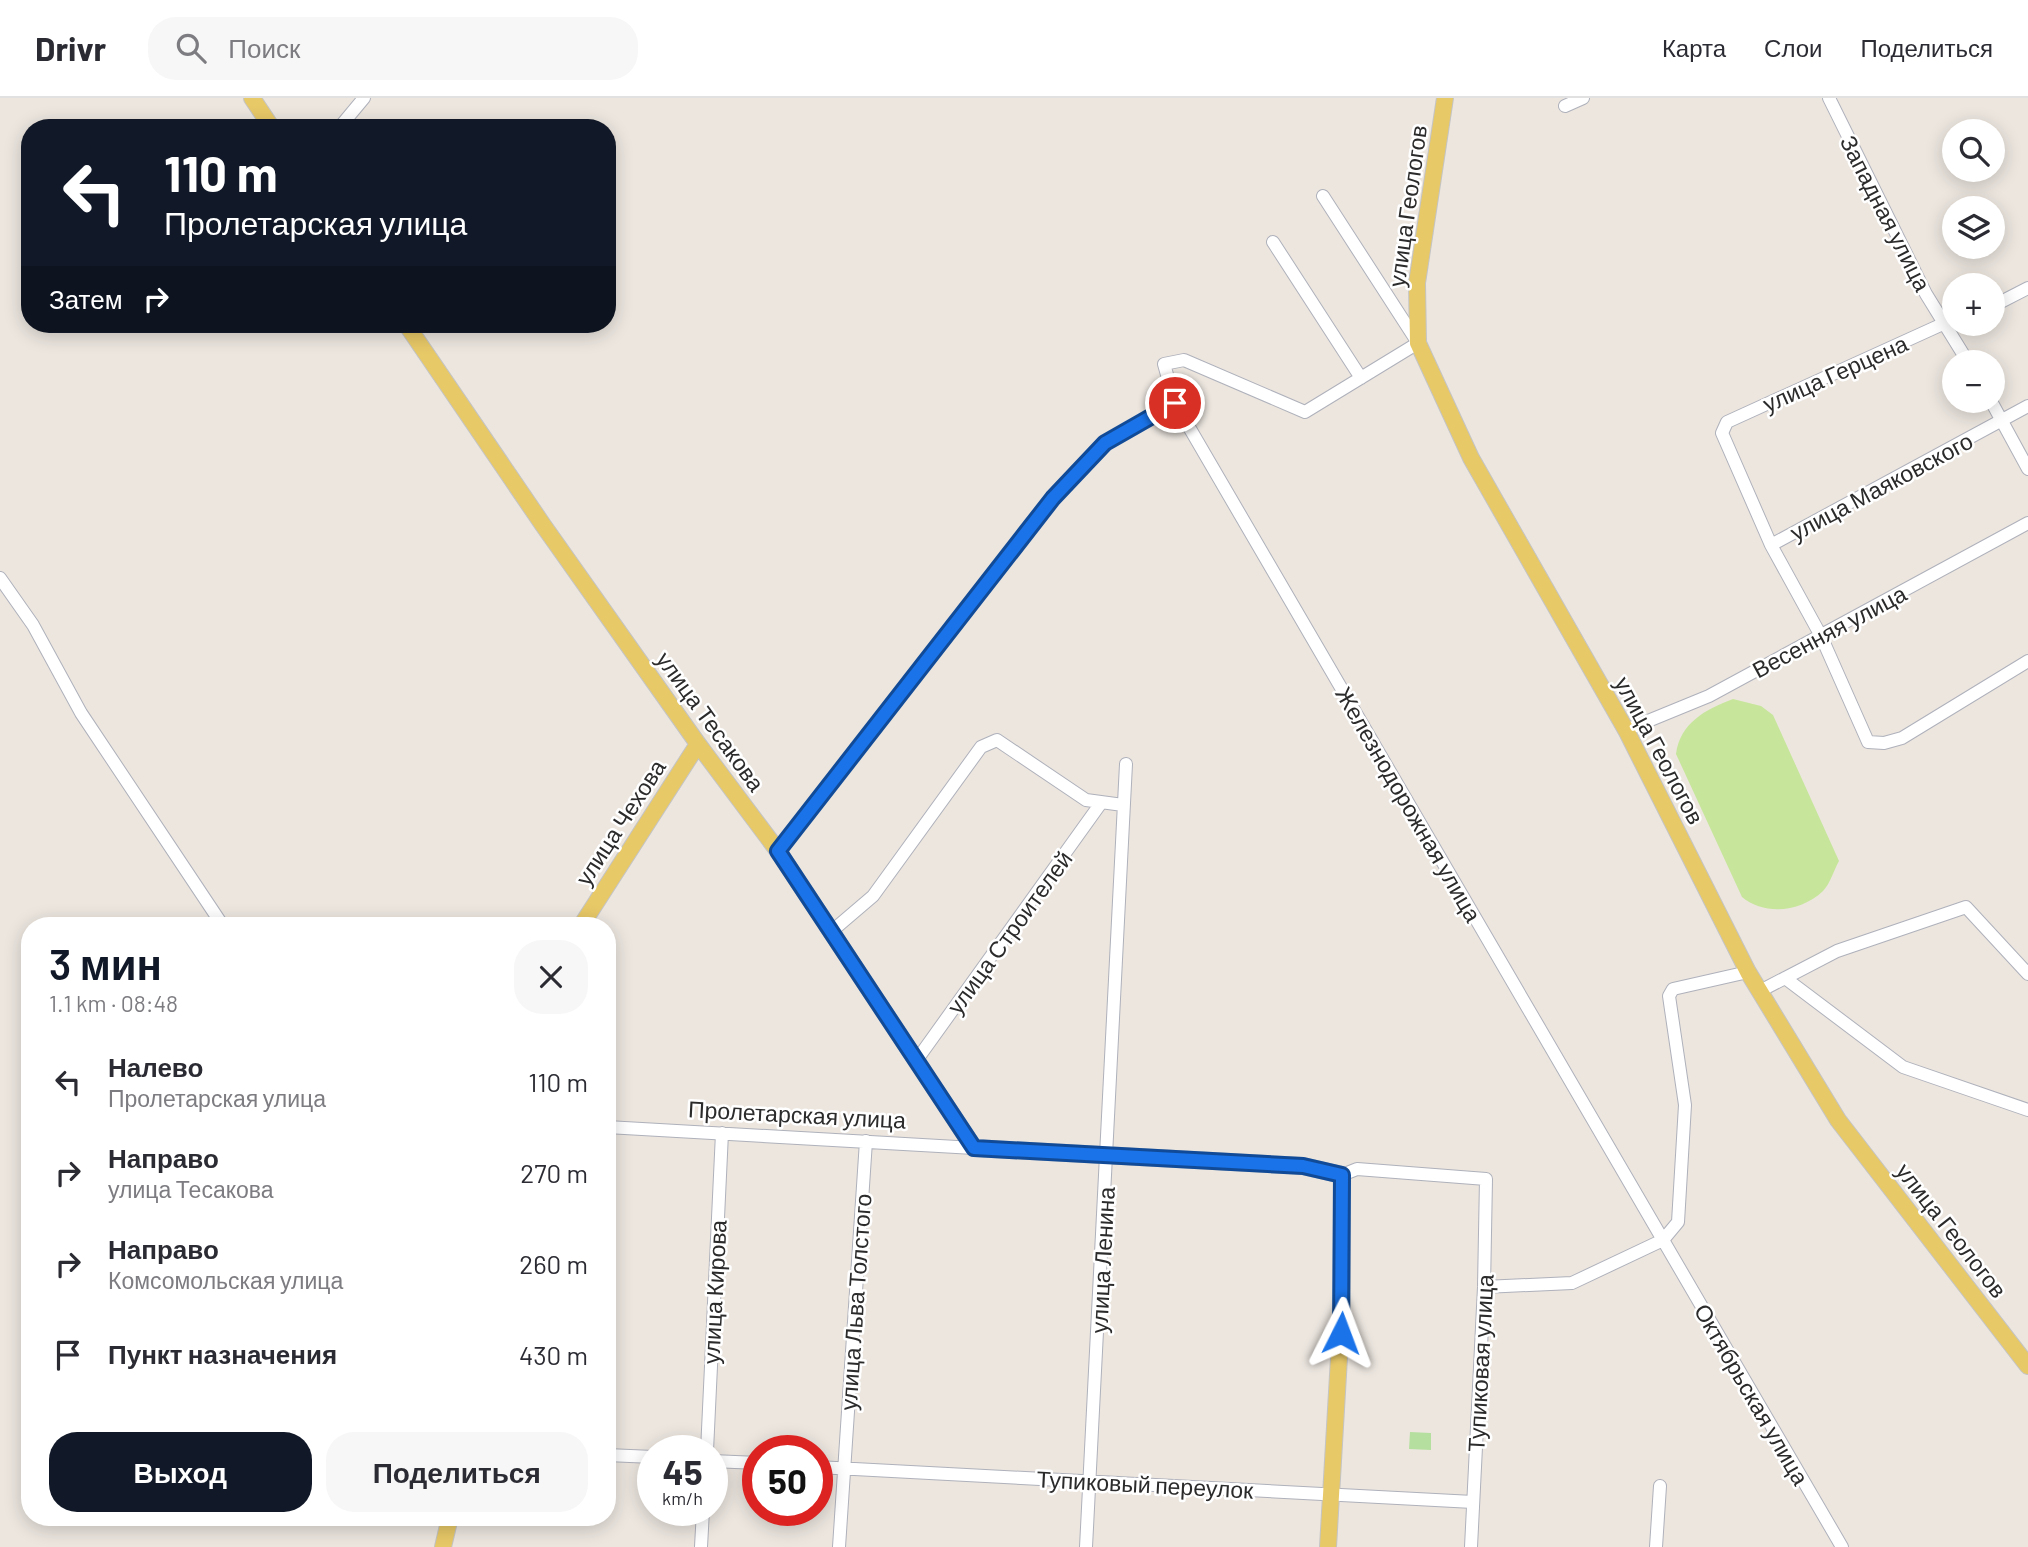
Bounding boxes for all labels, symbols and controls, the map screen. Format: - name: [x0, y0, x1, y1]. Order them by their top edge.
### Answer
- search box: [148, 17, 638, 80]
- text: Drivr: [35, 28, 106, 68]
- icon: search: [172, 29, 210, 67]
- text: Поиск: [228, 32, 300, 63]
- text: Карта: [1662, 33, 1726, 62]
- text: Слои: [1764, 33, 1822, 62]
- text: Поделиться: [1860, 33, 1993, 62]
- map controls: [1942, 119, 2005, 413]
- button: search: [1942, 119, 2005, 182]
- street label: улица Геологов: [1382, 123, 1432, 289]
- street label: Западная улица: [1835, 130, 1937, 296]
- text: 110 m: [164, 143, 278, 202]
- icon: left: [49, 147, 140, 238]
- button: layers: [1942, 196, 2005, 259]
- text: Пролетарская улица: [164, 203, 467, 241]
- button: +: [1942, 273, 2005, 336]
- icon: right: [137, 280, 175, 318]
- text: Затем: [49, 283, 123, 314]
- street label: улица Герцена: [1758, 328, 1912, 417]
- button: −: [1942, 350, 2005, 413]
- pin: [1145, 373, 1205, 433]
- icon: arrive: [1156, 384, 1194, 422]
- street label: улица Маяковского: [1785, 426, 1977, 546]
- street label: Весенняя улица: [1747, 579, 1911, 683]
- street label: улица Тесакова: [651, 646, 771, 796]
- street label: улица Геологов: [1609, 671, 1711, 829]
- street label: Железнодорожная улица: [1330, 681, 1488, 927]
- street label: улица Чехова: [569, 754, 671, 890]
- street label: улица Строителей: [940, 845, 1078, 1019]
- text: 3 мин: [49, 938, 162, 988]
- button: close: [514, 940, 588, 1014]
- text: 1.1 km · 08:48: [49, 989, 178, 1017]
- text: Налево: [108, 1051, 203, 1082]
- icon: left: [49, 1063, 87, 1101]
- text: 110 m: [528, 1066, 588, 1097]
- text: Пролетарская улица: [108, 1084, 326, 1112]
- street label: Пролетарская улица: [687, 1094, 907, 1134]
- text: Направо: [108, 1142, 219, 1173]
- icon: right: [49, 1154, 87, 1192]
- text: 270 m: [520, 1157, 588, 1188]
- street label: улица Геологов: [1891, 1157, 2013, 1303]
- text: улица Тесакова: [108, 1175, 274, 1203]
- street label: улица Ленина: [1084, 1186, 1120, 1334]
- street label: улица Льва Толстого: [833, 1193, 877, 1411]
- street label: улица Кирова: [696, 1219, 732, 1365]
- text: Направо: [108, 1233, 219, 1264]
- icon: right: [49, 1245, 87, 1283]
- text: 260 m: [519, 1248, 588, 1279]
- text: Комсомольская улица: [108, 1266, 343, 1294]
- street label: Тупиковая улица: [1461, 1273, 1499, 1452]
- position arrow: [1304, 1296, 1378, 1370]
- street label: Октябрьская улица: [1689, 1299, 1815, 1490]
- icon: arrive: [49, 1336, 87, 1374]
- text: Пункт назначения: [108, 1338, 337, 1369]
- text: 430 m: [519, 1339, 588, 1370]
- button: Выход: [49, 1432, 312, 1512]
- button: Поделиться: [326, 1432, 588, 1512]
- speed limit sign: 50: [742, 1435, 833, 1526]
- text: 45: [662, 1450, 703, 1492]
- street label: Тупиковый переулок: [1036, 1464, 1255, 1504]
- text: km/h: [662, 1487, 703, 1509]

